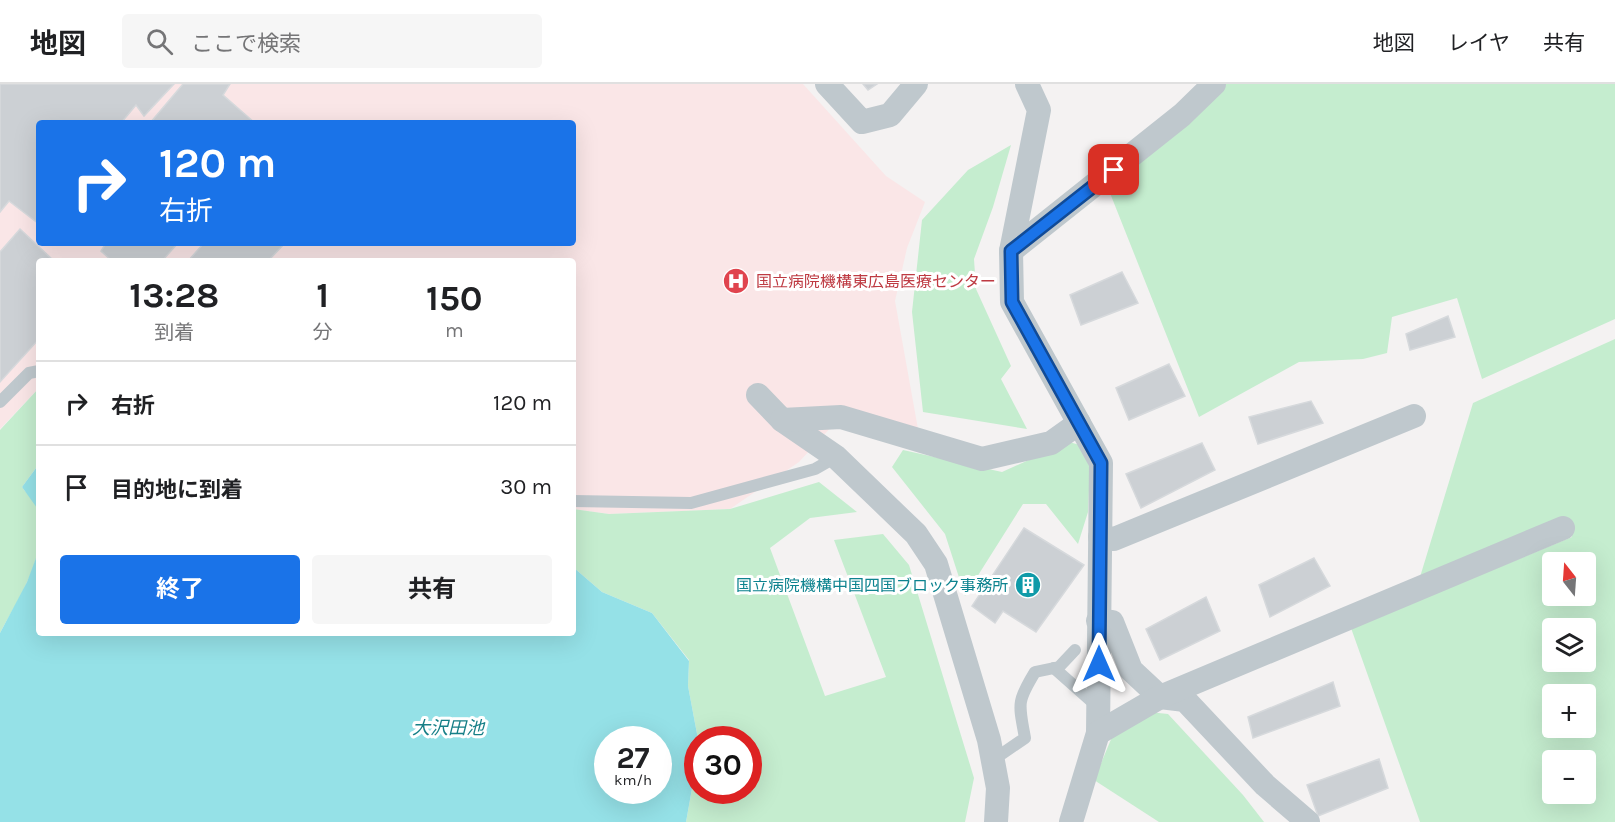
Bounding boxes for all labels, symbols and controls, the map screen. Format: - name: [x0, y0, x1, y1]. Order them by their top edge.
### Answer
- search box: [122, 14, 542, 68]
- icon: search: [143, 25, 176, 58]
- text: 地図: [30, 27, 86, 60]
- text: ここで検索: [191, 31, 301, 57]
- text: 地図: [1373, 31, 1415, 55]
- text: レイヤ: [1448, 31, 1510, 55]
- text: 共有: [1543, 31, 1585, 55]
- text: 120 m: [159, 138, 276, 188]
- icon: right: [60, 144, 138, 222]
- pin: [1088, 144, 1139, 195]
- icon: arrive: [1097, 153, 1130, 186]
- text: 右折: [159, 195, 213, 227]
- hospital icon: 国立病院機構東広島医療センター: [721, 266, 751, 296]
- place label: 国立病院機構東広島医療センター: [756, 272, 996, 291]
- text: 13:28: [129, 274, 219, 316]
- text: 1: [316, 274, 329, 316]
- text: 150: [426, 277, 483, 319]
- text: m: [445, 319, 464, 342]
- text: 到着: [154, 321, 194, 344]
- text: 分: [313, 321, 333, 344]
- icon: right: [60, 387, 93, 420]
- text: 120 m: [493, 390, 552, 416]
- text: 右折: [111, 393, 155, 419]
- icon: arrive: [60, 471, 93, 504]
- text: 30 m: [500, 474, 552, 500]
- text: 目的地に到着: [111, 477, 243, 503]
- north arrow: [1542, 552, 1596, 606]
- map controls: [1542, 552, 1596, 804]
- button: 終了: [60, 555, 300, 624]
- button: 共有: [312, 555, 552, 624]
- building icon: 国立病院機構中国四国ブロック事務所: [1013, 570, 1043, 600]
- place label: 国立病院機構中国四国ブロック事務所: [736, 576, 1008, 595]
- button: layers: [1542, 618, 1596, 672]
- position arrow: [1067, 632, 1131, 696]
- button: +: [1542, 684, 1596, 738]
- water label: 大沢田池: [412, 717, 486, 739]
- speed limit sign: 30: [684, 726, 762, 804]
- text: 27: [616, 740, 650, 776]
- button: −: [1542, 750, 1596, 804]
- text: km/h: [614, 771, 652, 789]

